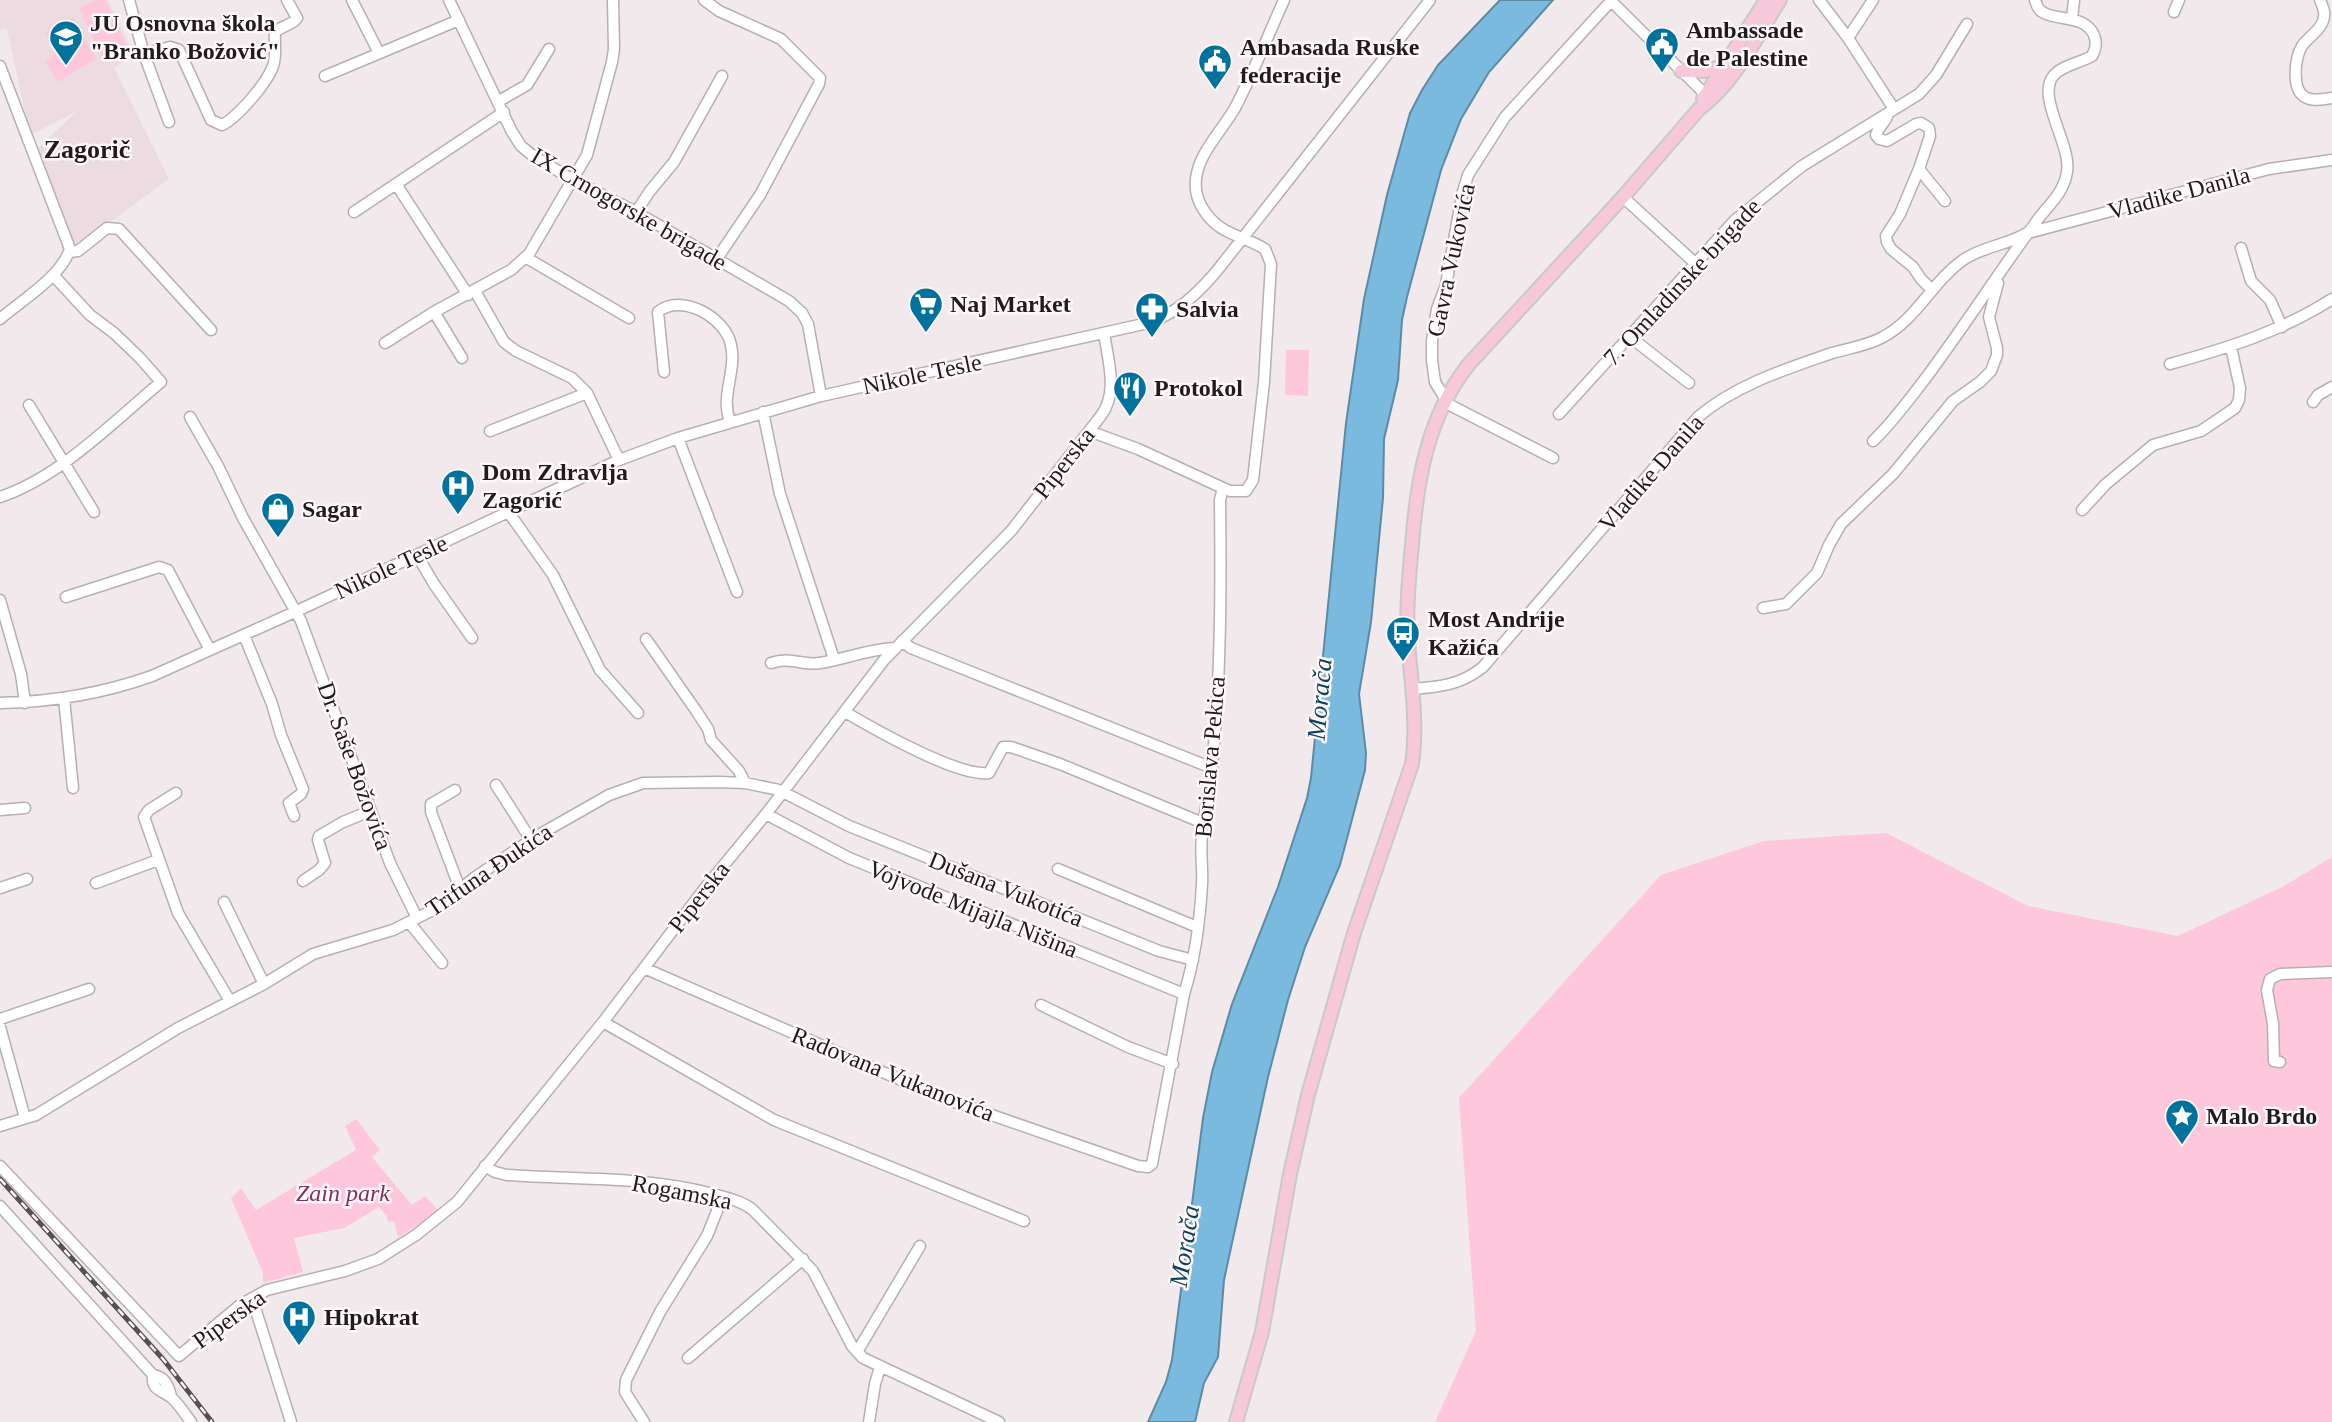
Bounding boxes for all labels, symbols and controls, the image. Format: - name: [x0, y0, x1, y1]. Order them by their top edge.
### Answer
- place label: JU Osnovna škola "Branko Božović": [90, 10, 280, 64]
- place label: Ambassade de Palestine: [1686, 17, 1808, 71]
- school or university icon: JU Osnovna škola "Branko Božović": [47, 18, 85, 67]
- public building icon: Ambassade de Palestine: [1643, 25, 1681, 74]
- place label: Ambasada Ruske federacije: [1240, 34, 1420, 88]
- public building icon: Ambasada Ruske federacije: [1196, 42, 1234, 91]
- district label: Zagorič: [44, 135, 130, 164]
- street label: IX Crnogorske brigade: [527, 142, 731, 276]
- street label: Vladike Danila: [2105, 161, 2253, 224]
- street label: Gavra Vukovića: [1422, 181, 1480, 339]
- street label: 7. Omladinske brigade: [1598, 193, 1766, 371]
- supermarket icon: Naj Market: [907, 285, 945, 334]
- pharmacy icon: Salvia: [1133, 290, 1171, 339]
- place label: Naj Market: [950, 291, 1071, 317]
- place label: Salvia: [1176, 296, 1239, 322]
- street label: Nikole Tesle: [860, 349, 984, 399]
- restaurant icon: Protokol: [1111, 369, 1149, 418]
- place label: Protokol: [1154, 375, 1243, 401]
- street label: Vladike Danila: [1593, 409, 1709, 537]
- street label: Piperska: [1028, 422, 1100, 504]
- place label: Dom Zdravlja Zagorić: [482, 459, 628, 513]
- hospital icon: Dom Zdravlja Zagorić: [439, 467, 477, 516]
- shop icon: Sagar: [259, 490, 297, 539]
- place label: Sagar: [302, 496, 362, 522]
- street label: Nikole Tesle: [331, 530, 451, 604]
- place label: Most Andrije Kažića: [1428, 606, 1565, 660]
- bus stop icon: Most Andrije Kažića: [1384, 614, 1422, 663]
- water label: Morača: [1301, 657, 1338, 742]
- street label: Borislava Pekica: [1190, 675, 1230, 839]
- street label: Dr. Saše Božovića: [313, 679, 398, 854]
- street label: Trifuna Đukića: [421, 818, 557, 922]
- street label: Dušana Vukotića: [925, 846, 1087, 932]
- street label: Vojvode Mijajla Nišina: [864, 855, 1082, 963]
- street label: Piperska: [663, 856, 735, 938]
- street label: Radovana Vukanovića: [788, 1021, 998, 1127]
- place icon: Malo Brdo: [2163, 1097, 2201, 1146]
- place label: Malo Brdo: [2206, 1103, 2317, 1129]
- street label: Rogamska: [630, 1170, 735, 1214]
- park label: Zain park: [296, 1180, 390, 1206]
- water label: Morača: [1164, 1203, 1205, 1290]
- street label: Piperska: [188, 1284, 270, 1354]
- hospital icon: Hipokrat: [280, 1298, 318, 1347]
- place label: Hipokrat: [324, 1304, 419, 1330]

